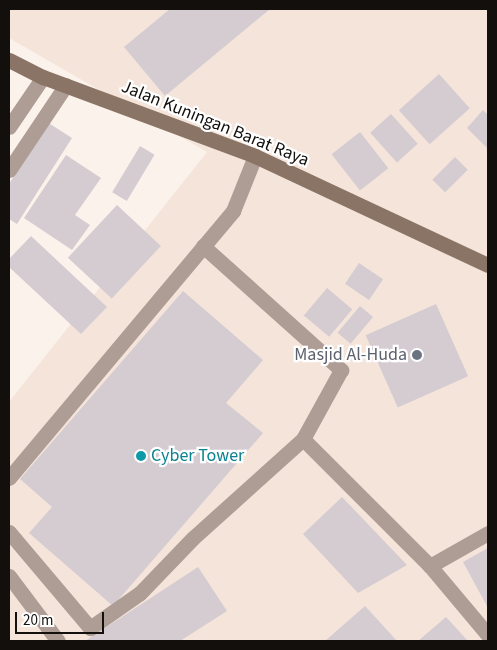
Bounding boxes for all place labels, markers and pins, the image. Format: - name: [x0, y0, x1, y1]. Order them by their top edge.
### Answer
- place label: Masjid Al-Huda: [294, 344, 407, 366]
- marker: Masjid Al-Huda: [411, 349, 423, 361]
- place label: Cyber Tower: [151, 445, 244, 467]
- marker: Cyber Tower: [135, 450, 147, 462]

